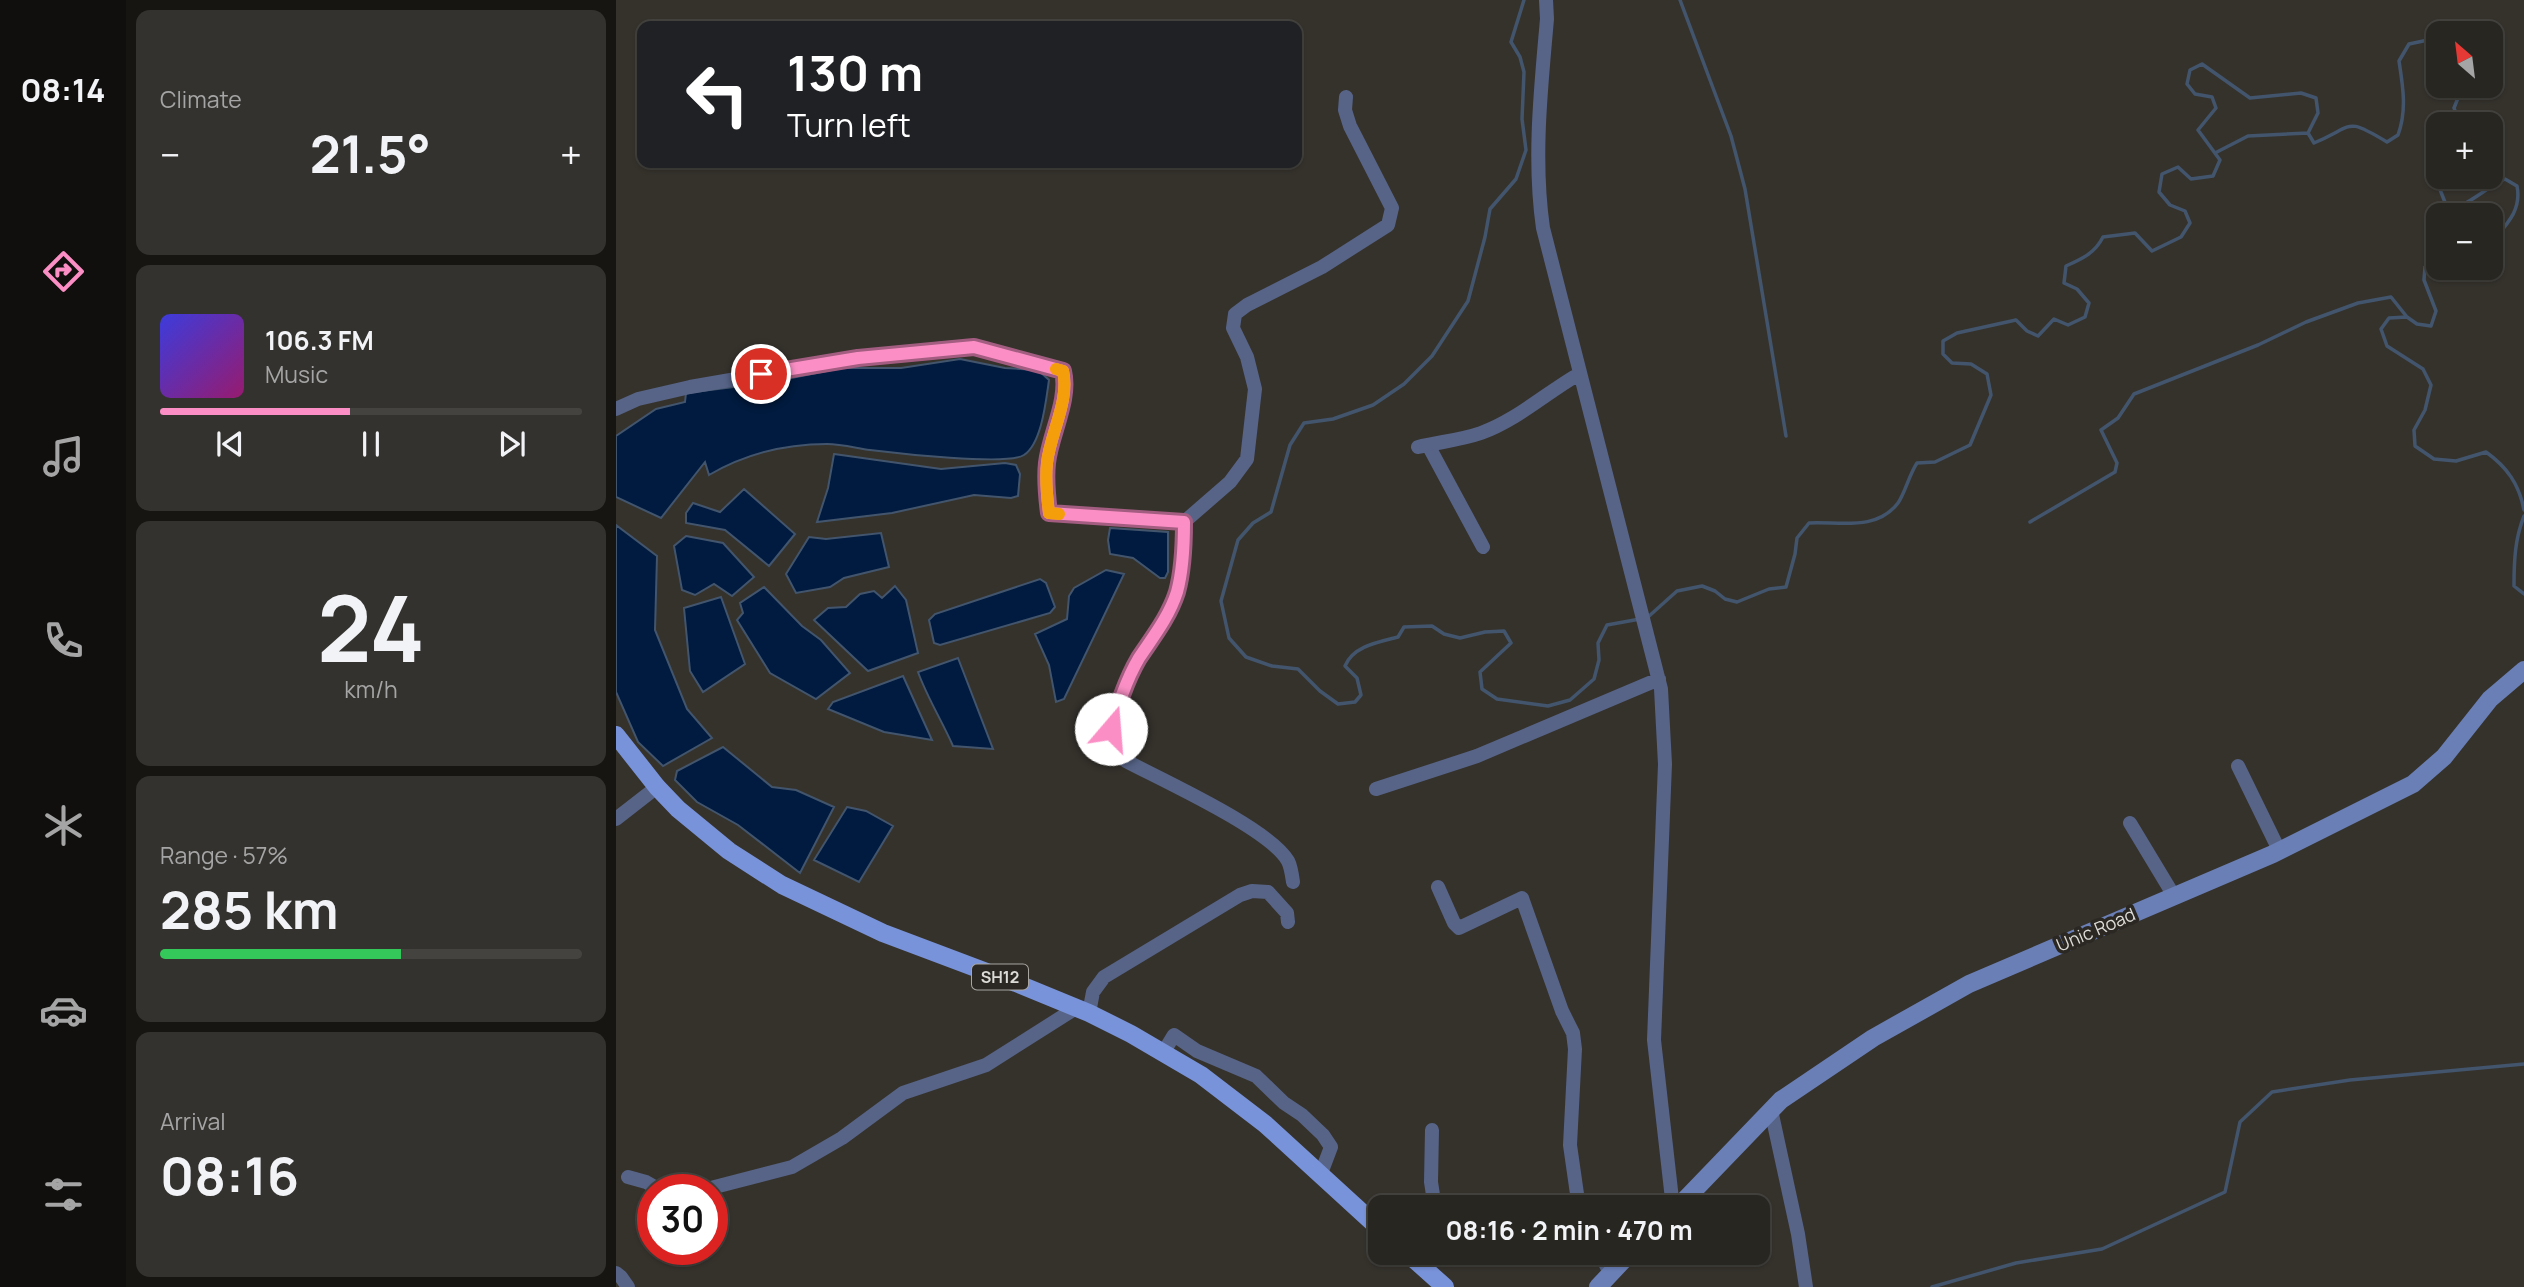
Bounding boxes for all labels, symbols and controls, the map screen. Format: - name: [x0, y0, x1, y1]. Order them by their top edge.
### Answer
- north arrow: [2426, 21, 2502, 98]
- map controls: [2426, 21, 2503, 280]
- text: 130 m: [787, 39, 923, 106]
- icon: left: [672, 49, 763, 140]
- text: 08:14: [20, 68, 106, 112]
- text: Climate: [160, 83, 242, 115]
- text: Turn left: [787, 103, 911, 147]
- button: +: [2426, 112, 2503, 189]
- text: 21.5°: [310, 118, 431, 189]
- text: −: [160, 128, 181, 180]
- text: +: [560, 128, 582, 180]
- button: −: [2426, 203, 2503, 280]
- icon: directions: [39, 247, 88, 296]
- text: 106.3 FM: [265, 322, 374, 358]
- pin: [731, 344, 791, 404]
- icon: arrive: [742, 355, 780, 393]
- text: Music: [265, 358, 328, 390]
- icon: previous: [211, 425, 249, 463]
- icon: pause: [352, 425, 390, 463]
- icon: next: [493, 425, 531, 463]
- icon: music: [39, 432, 88, 481]
- text: 24: [317, 565, 425, 689]
- icon: phone: [39, 616, 88, 665]
- text: km/h: [344, 673, 398, 705]
- position arrow: [1074, 692, 1148, 766]
- icon: climate: [39, 801, 88, 850]
- text: Range · 57%: [160, 839, 288, 871]
- text: 285 km: [160, 874, 338, 945]
- street label: Unic Road: [2052, 902, 2139, 956]
- road number: SH12: [972, 965, 1028, 990]
- icon: car: [39, 986, 88, 1035]
- text: Arrival: [160, 1105, 226, 1137]
- text: 08:16: [160, 1140, 299, 1211]
- icon: filters: [39, 1170, 88, 1219]
- speed limit sign: 30: [637, 1174, 728, 1265]
- text: 08:16 · 2 min · 470 m: [1445, 1212, 1693, 1248]

